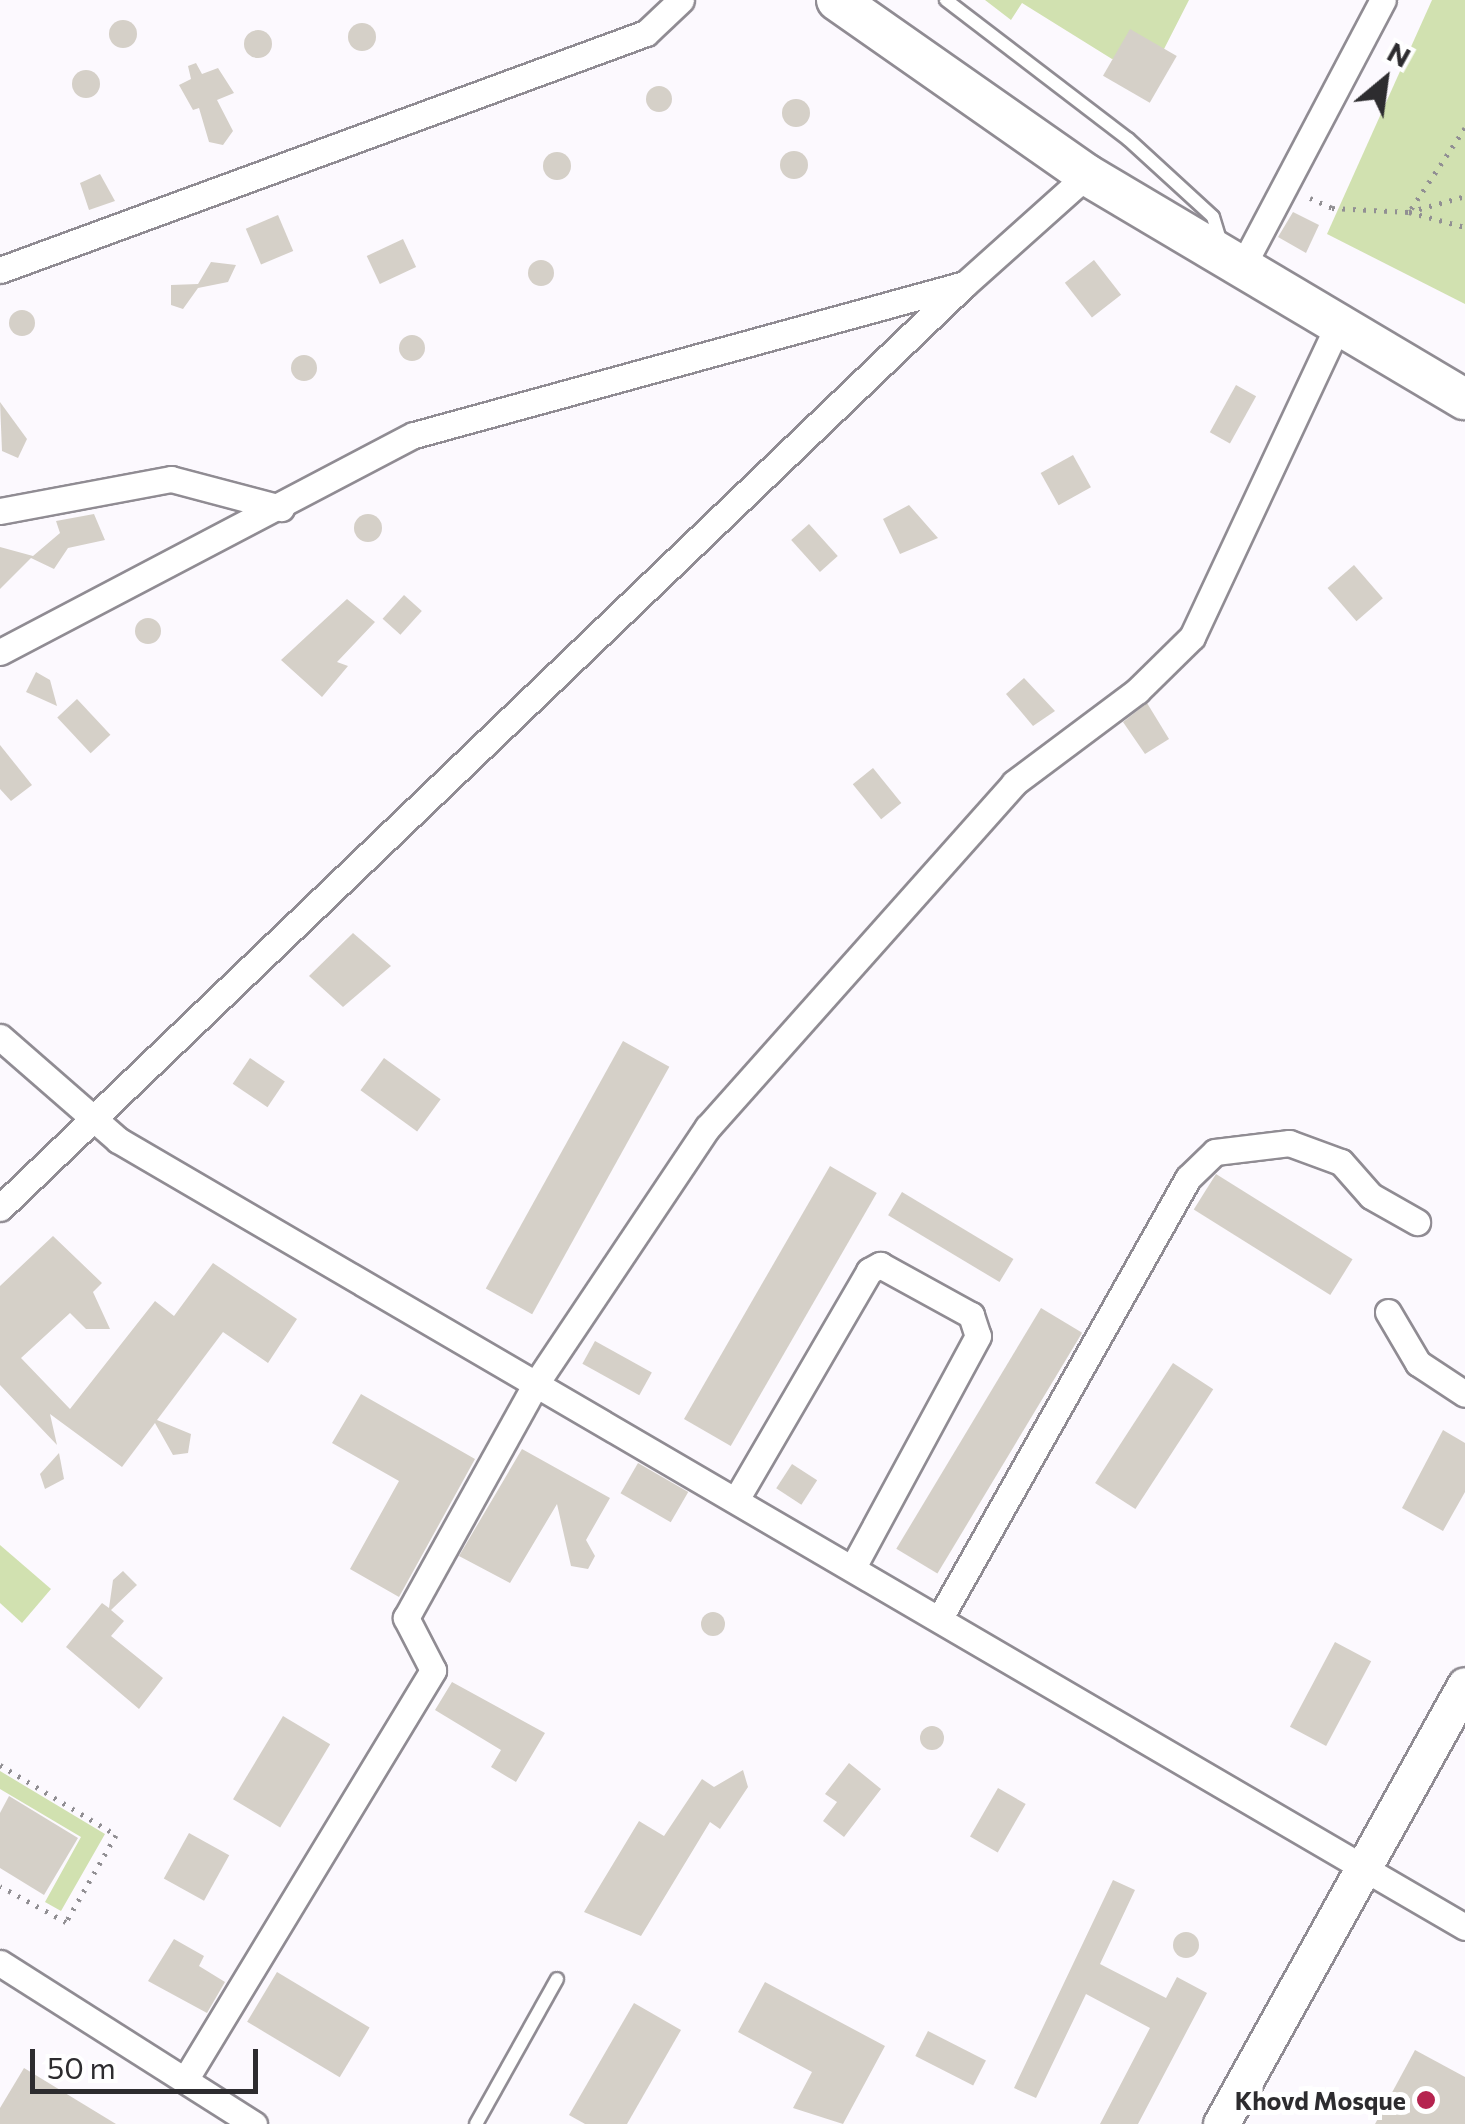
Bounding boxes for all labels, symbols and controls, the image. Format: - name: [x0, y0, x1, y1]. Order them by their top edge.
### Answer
- north arrow: [1335, 30, 1435, 130]
- text: N: [1382, 34, 1417, 74]
- scale bar: [35, 2029, 262, 2091]
- text: 50 m: [47, 2048, 116, 2085]
- place label: Khovd Mosque: [1235, 2085, 1406, 2115]
- marker: Khovd Mosque: [1415, 2089, 1437, 2111]

